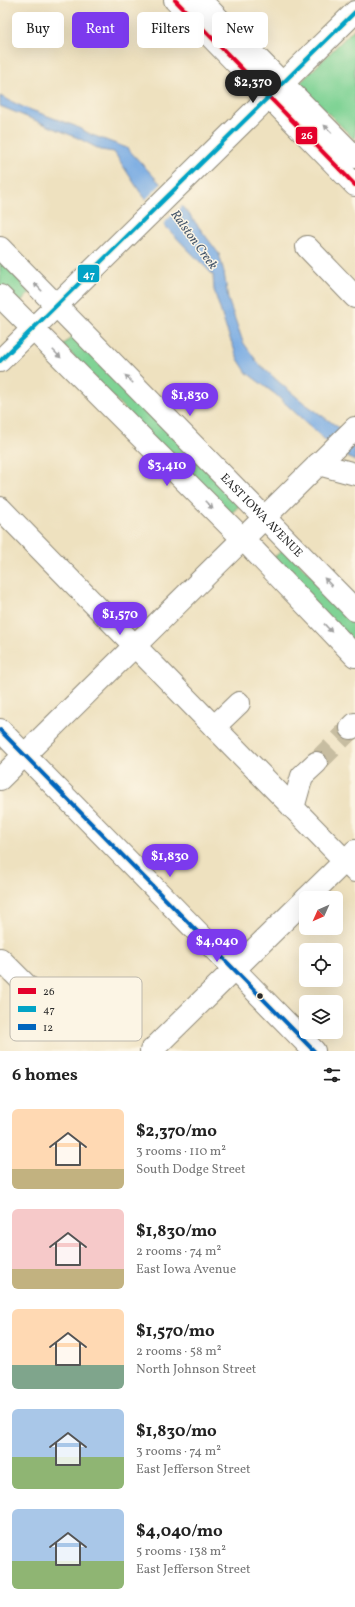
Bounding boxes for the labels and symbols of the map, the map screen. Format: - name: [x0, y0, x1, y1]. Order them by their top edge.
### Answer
- pin: $2,370: [220, 70, 286, 104]
- one-way arrow: [323, 124, 333, 134]
- line badge: 26: [295, 126, 318, 145]
- text: 26: [301, 129, 313, 144]
- water label: Ralston Creek: [166, 207, 221, 274]
- line badge: 47: [77, 264, 100, 283]
- text: 47: [83, 268, 95, 283]
- one-way arrow: [33, 282, 42, 292]
- one-way arrow: [52, 349, 62, 358]
- one-way arrow: [124, 374, 134, 384]
- pin: $1,830: [157, 383, 223, 417]
- pin: $3,410: [134, 453, 200, 487]
- street label: EAST IOWA AVENUE: [216, 470, 306, 561]
- one-way arrow: [204, 500, 214, 509]
- one-way arrow: [323, 577, 333, 587]
- pin: $1,570: [87, 602, 153, 636]
- one-way arrow: [324, 623, 333, 633]
- pin: $1,830: [137, 844, 203, 878]
- north arrow: [299, 891, 343, 935]
- pin: $4,040: [184, 929, 250, 963]
- legend: [10, 977, 142, 1041]
- text: 26: [43, 985, 55, 1000]
- unlabelled marker: [255, 991, 265, 1001]
- text: 47: [43, 1003, 55, 1018]
- text: 12: [43, 1021, 53, 1036]

